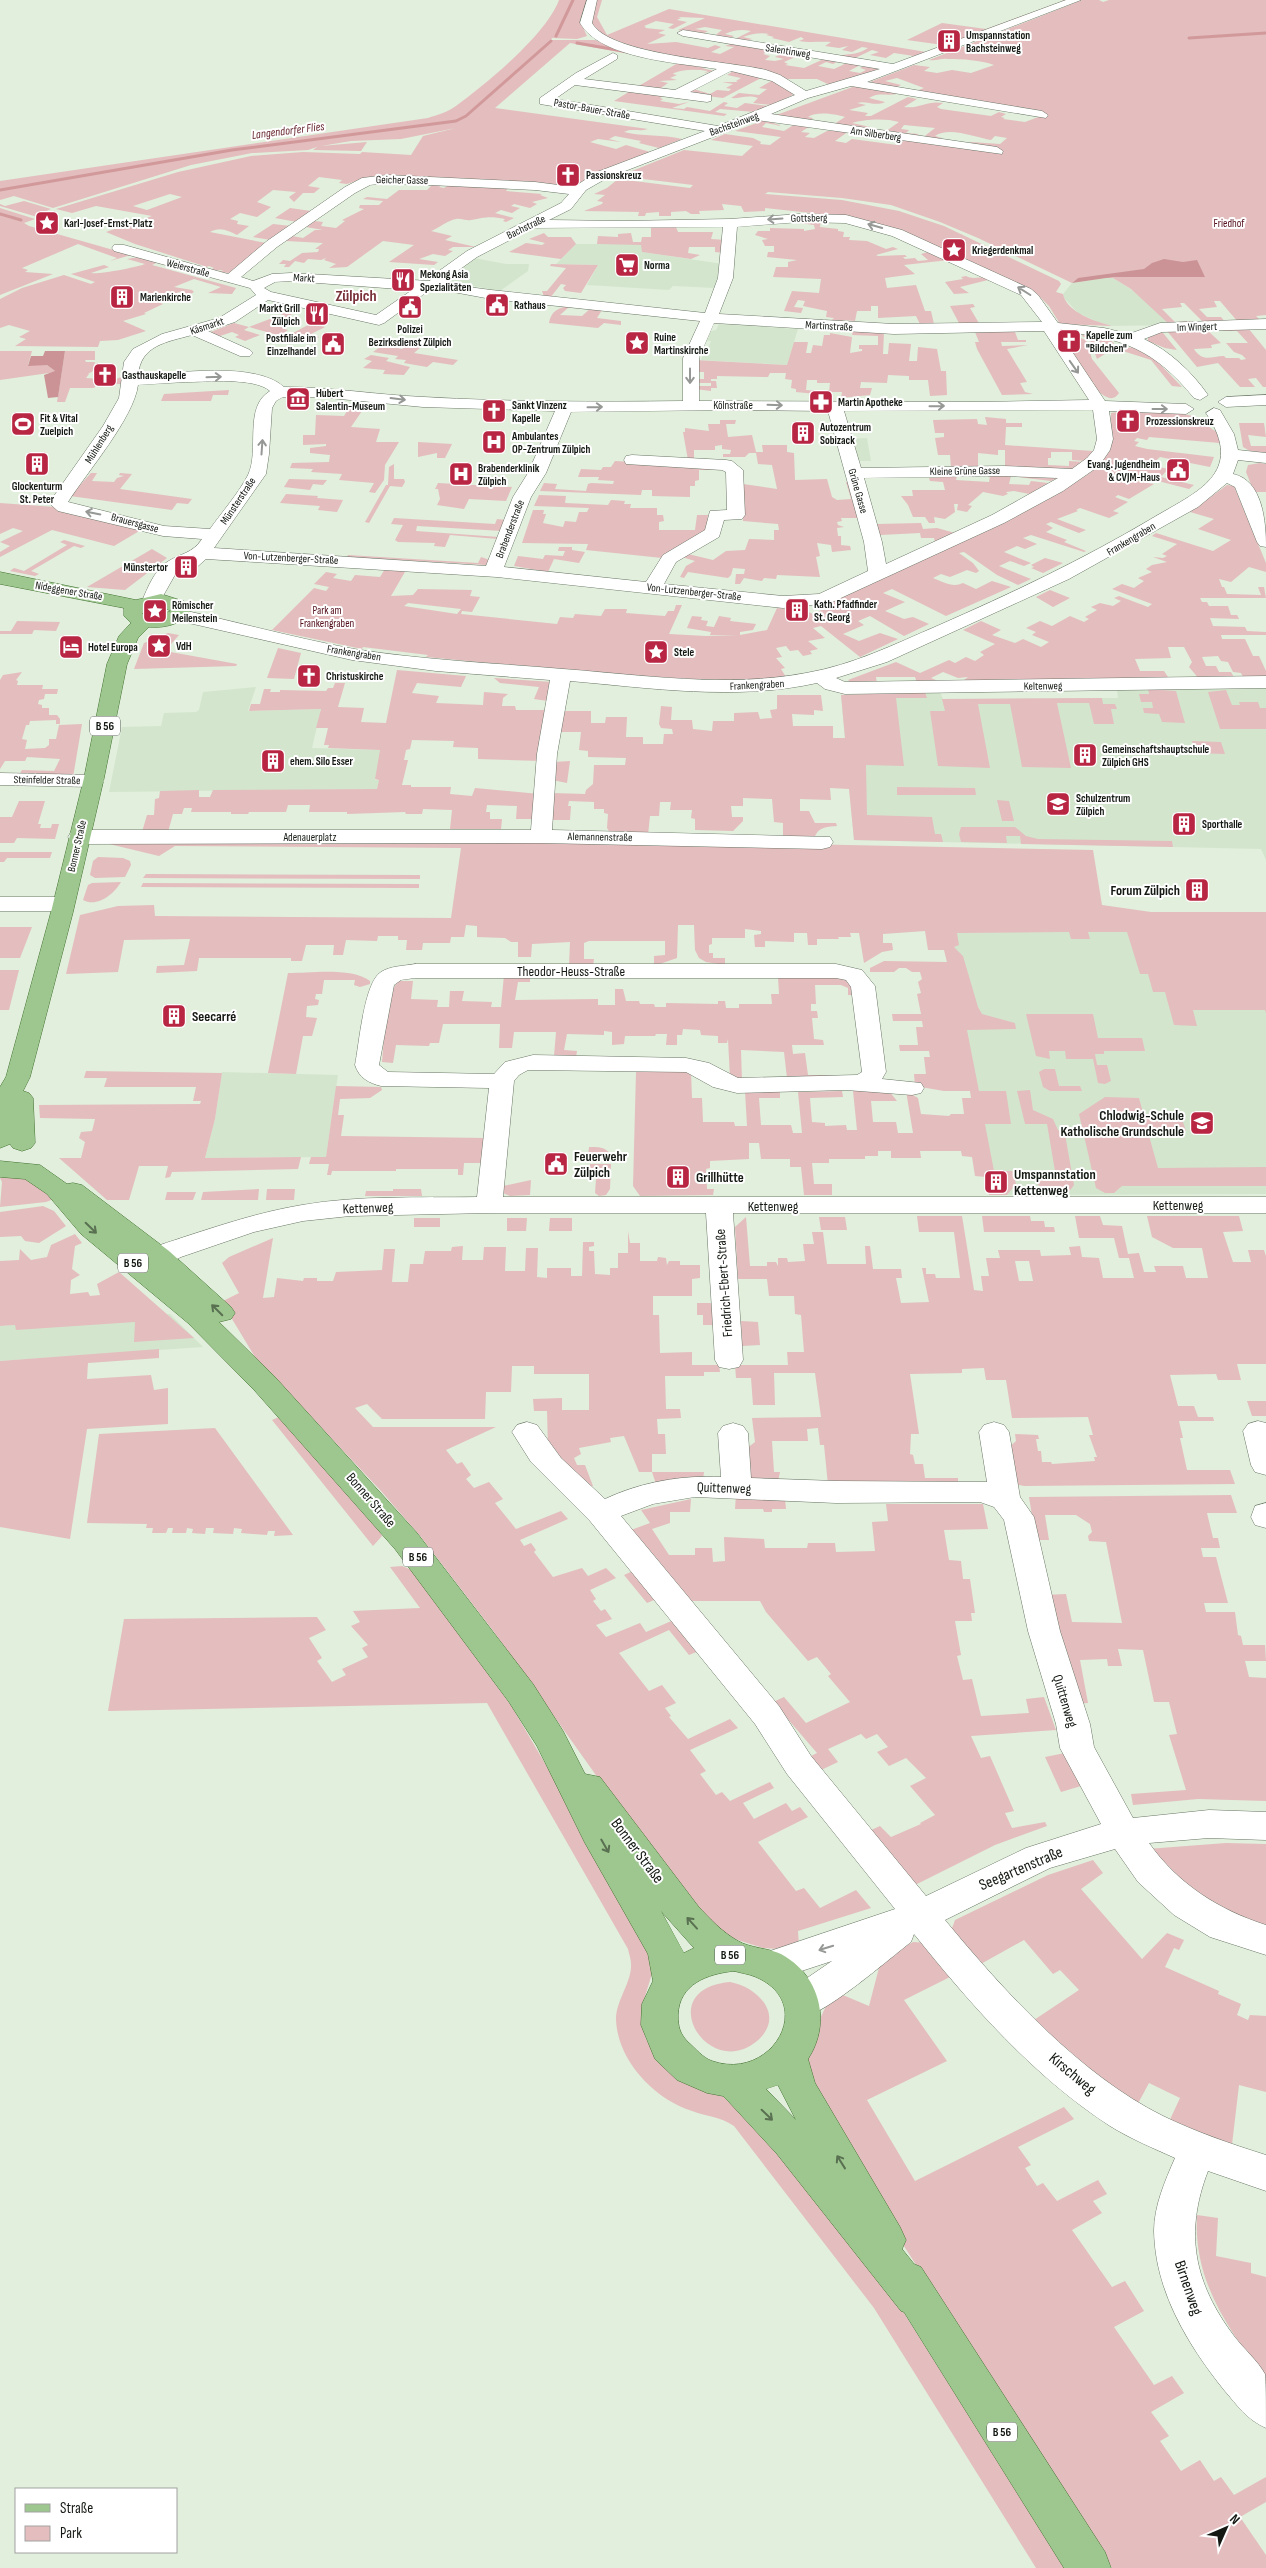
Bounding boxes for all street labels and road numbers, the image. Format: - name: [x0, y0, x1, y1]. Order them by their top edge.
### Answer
- street label: Salentinweg: [765, 41, 812, 61]
- street label: Pastor-Bauer-Straße: [553, 96, 631, 122]
- street label: Bachsteinweg: [708, 109, 761, 139]
- street label: Am Silberberg: [849, 124, 903, 144]
- street label: Geicher Gasse: [376, 173, 428, 187]
- street label: Gottsberg: [790, 211, 828, 225]
- street label: Bachstraße: [504, 212, 548, 242]
- street label: Weierstraße: [165, 256, 211, 280]
- street label: Markt: [293, 271, 316, 285]
- street label: Käsmarkt: [188, 314, 226, 338]
- street label: Martinstraße: [805, 318, 853, 334]
- street label: Im Wingert: [1177, 320, 1218, 334]
- street label: Kölnstraße: [713, 399, 753, 412]
- street label: Mühlenberg: [82, 422, 116, 466]
- street label: Kleine Grüne Gasse: [930, 464, 1000, 478]
- street label: Grüne Gasse: [845, 467, 871, 515]
- street label: Münsterstraße: [217, 475, 259, 527]
- street label: Brabenderstraße: [493, 498, 527, 560]
- street label: Brauersgasse: [110, 510, 160, 536]
- street label: Frankengraben: [1104, 519, 1158, 559]
- street label: Von-Lutzenberger-Straße: [243, 549, 339, 567]
- street label: Nideggener Straße: [34, 579, 104, 603]
- street label: Von-Lutzenberger-Straße: [646, 581, 742, 603]
- street label: Frankengraben: [326, 642, 382, 664]
- street label: Frankengraben: [729, 677, 785, 693]
- street label: Keltenweg: [1024, 679, 1063, 693]
- road number: B 56: [90, 716, 120, 736]
- street label: Steinfelder Straße: [13, 773, 81, 787]
- street label: Bonner Straße: [65, 819, 89, 873]
- street label: Alemannenstraße: [567, 830, 632, 844]
- street label: Adenauerplatz: [283, 831, 336, 844]
- street label: Theodor-Heuss-Straße: [517, 963, 625, 980]
- street label: Kettenweg: [1153, 1197, 1204, 1214]
- street label: Kettenweg: [748, 1198, 799, 1215]
- street label: Kettenweg: [342, 1199, 394, 1217]
- street label: Friedrich-Ebert-Straße: [712, 1228, 736, 1338]
- road number: B 56: [118, 1254, 148, 1272]
- street label: Bonner Straße: [343, 1469, 399, 1531]
- street label: Quittenweg: [697, 1479, 752, 1497]
- road number: B 56: [403, 1548, 433, 1566]
- street label: Quittenweg: [1049, 1673, 1081, 1730]
- street label: Bonner Straße: [606, 1815, 668, 1887]
- street label: Seegartenstraße: [976, 1843, 1066, 1895]
- road number: B 56: [715, 1946, 745, 1964]
- street label: Kirschweg: [1045, 2049, 1099, 2099]
- street label: Birnenweg: [1170, 2258, 1206, 2318]
- road number: B 56: [987, 2422, 1017, 2442]

